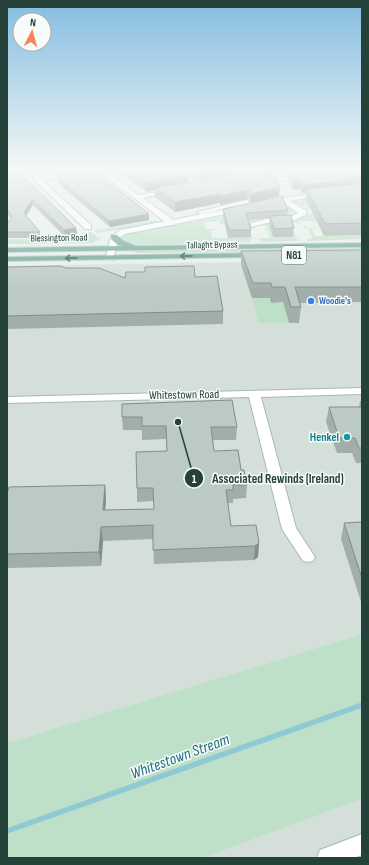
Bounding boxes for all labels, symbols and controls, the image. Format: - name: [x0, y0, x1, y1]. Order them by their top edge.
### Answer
- north arrow: [12, 12, 52, 52]
- text: N: [29, 16, 37, 29]
- street label: Blessington Road: [30, 232, 88, 244]
- street label: Tallaght Bypass: [186, 239, 238, 251]
- road number: N81: [282, 246, 306, 264]
- one-way arrow: [180, 253, 193, 260]
- one-way arrow: [65, 254, 78, 262]
- place label: Woodie's: [319, 295, 351, 307]
- marker: Woodie's: [306, 296, 316, 306]
- street label: Whitestown Road: [149, 387, 219, 403]
- place label: Henkel: [310, 430, 339, 445]
- marker: Henkel: [342, 432, 352, 442]
- callout: Associated Rewinds (Ireland): [184, 466, 352, 491]
- text: Associated Rewinds (Ireland): [211, 471, 344, 487]
- text: 1: [192, 472, 197, 487]
- water label: Whitestown Stream: [128, 730, 232, 784]

